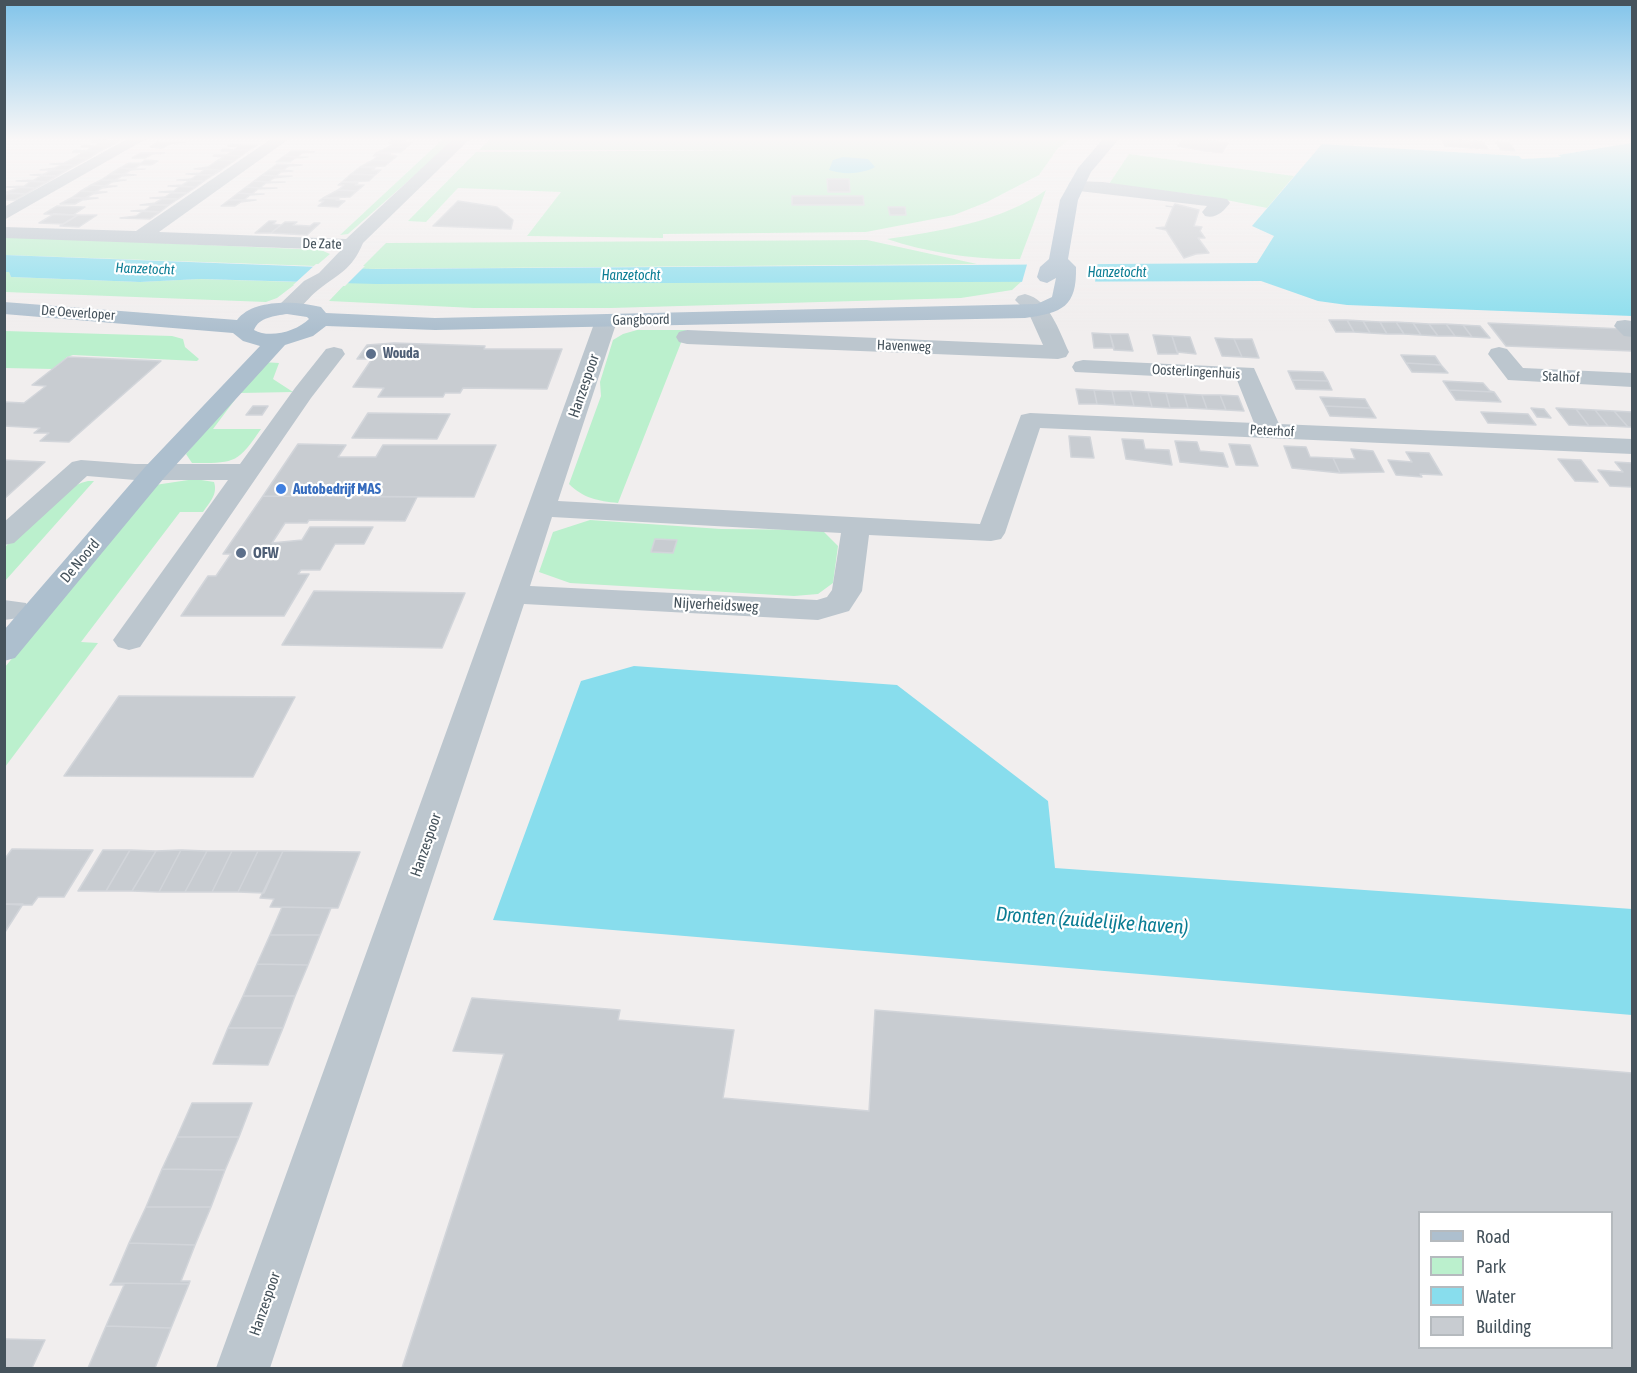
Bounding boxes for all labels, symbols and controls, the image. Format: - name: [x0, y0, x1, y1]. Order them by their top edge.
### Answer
- street label: De Zate: [302, 235, 342, 253]
- water label: Hanzetocht: [115, 260, 175, 278]
- water label: Hanzetocht: [1087, 265, 1147, 281]
- water label: Hanzetocht: [601, 268, 661, 284]
- street label: De Oeverloper: [41, 302, 115, 324]
- street label: Gangboord: [612, 311, 670, 329]
- street label: Havenweg: [877, 337, 931, 355]
- place label: Wouda: [383, 346, 419, 362]
- marker: Wouda: [364, 347, 378, 361]
- street label: Hanzespoor: [565, 352, 603, 420]
- street label: Oosterlingenhuis: [1151, 361, 1241, 383]
- street label: Stalhof: [1542, 368, 1580, 386]
- street label: Peterhof: [1249, 421, 1295, 441]
- place label: Autobedrijf MAS: [293, 480, 381, 498]
- marker: Autobedrijf MAS: [274, 482, 288, 496]
- street label: De Noord: [56, 535, 104, 587]
- place label: OFW: [253, 544, 279, 562]
- marker: OFW: [234, 546, 248, 560]
- street label: Nijverheidsweg: [673, 594, 759, 616]
- street label: Hanzespoor: [407, 811, 445, 879]
- water label: Dronten (zuidelijke haven): [995, 902, 1189, 940]
- legend: [1418, 1211, 1613, 1349]
- text: Road: [1476, 1226, 1510, 1247]
- text: Park: [1476, 1256, 1506, 1277]
- street label: Hanzespoor: [246, 1270, 284, 1338]
- text: Water: [1476, 1286, 1515, 1307]
- text: Building: [1476, 1316, 1531, 1337]

